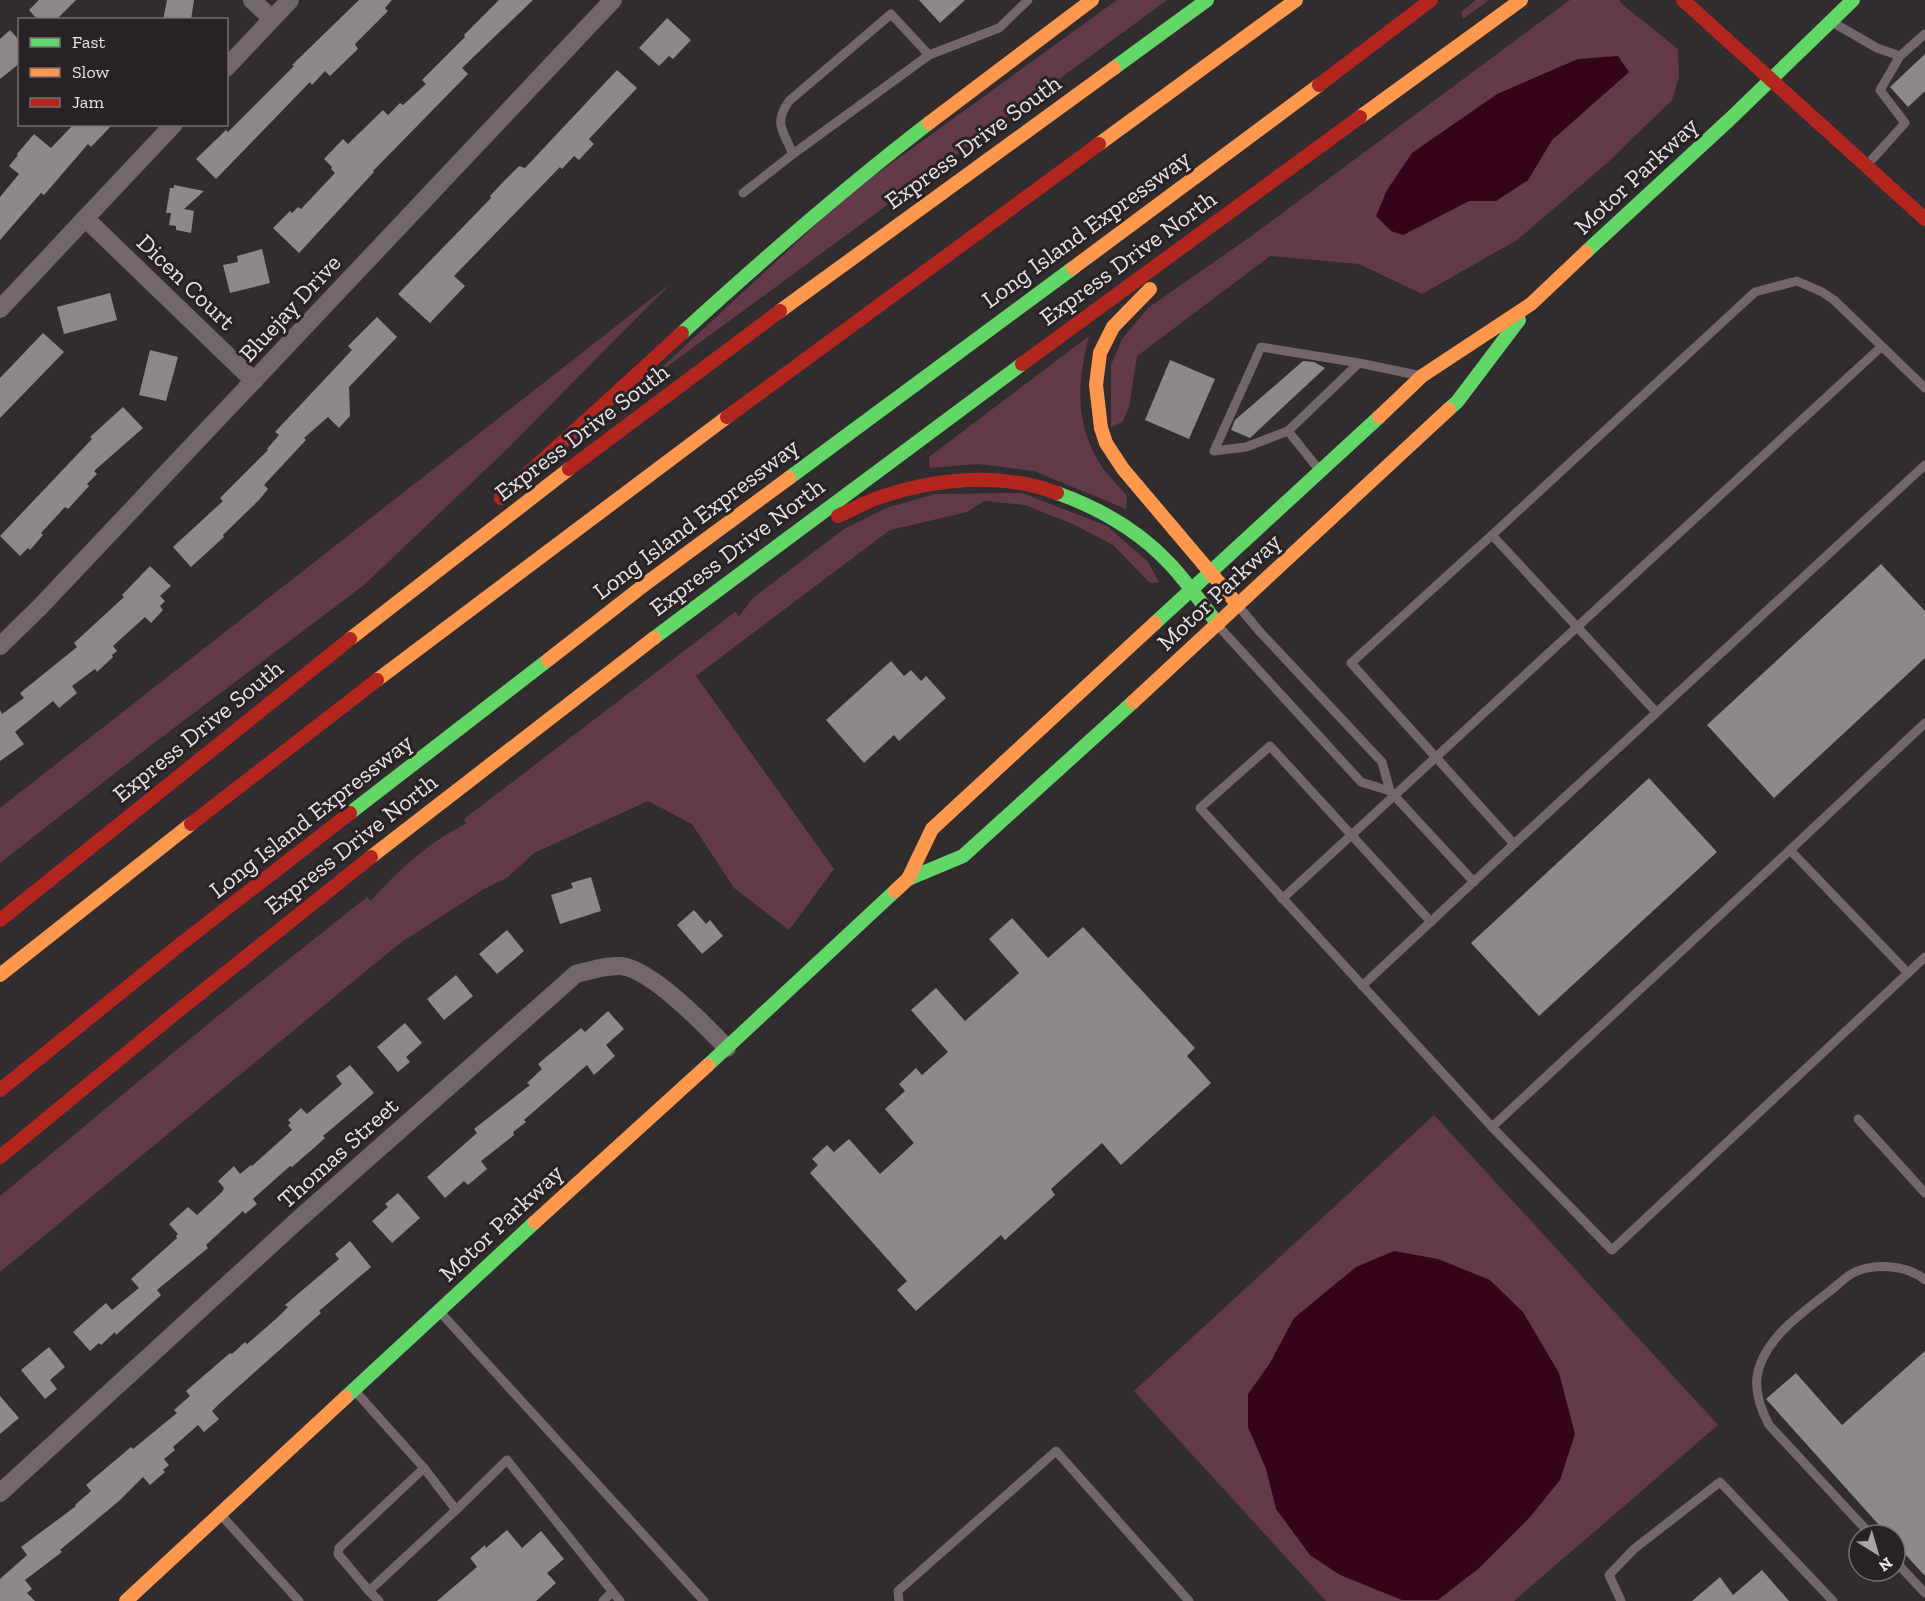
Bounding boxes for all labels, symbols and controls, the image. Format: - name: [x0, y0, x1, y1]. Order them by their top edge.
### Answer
- legend: [18, 18, 228, 126]
- text: Fast: [72, 31, 105, 53]
- text: Slow: [72, 61, 109, 83]
- street label: Express Drive South: [879, 68, 1067, 215]
- text: Jam: [72, 91, 104, 113]
- street label: Motor Parkway: [1568, 110, 1704, 240]
- street label: Long Island Expressway: [976, 143, 1196, 314]
- street label: Express Drive North: [1034, 183, 1222, 331]
- street label: Dicen Court: [131, 228, 242, 336]
- street label: Bluejay Drive: [233, 248, 347, 367]
- street label: Express Drive South: [489, 356, 675, 506]
- street label: Long Island Expressway: [587, 431, 805, 605]
- street label: Express Drive North: [644, 471, 830, 622]
- street label: Motor Parkway: [1151, 526, 1287, 656]
- street label: Express Drive South: [107, 653, 289, 808]
- street label: Long Island Expressway: [203, 727, 419, 904]
- street label: Express Drive North: [258, 767, 443, 920]
- street label: Thomas Street: [271, 1091, 404, 1214]
- street label: Motor Parkway: [433, 1157, 569, 1287]
- north arrow: [1847, 1523, 1907, 1583]
- text: N: [1875, 1553, 1896, 1576]

